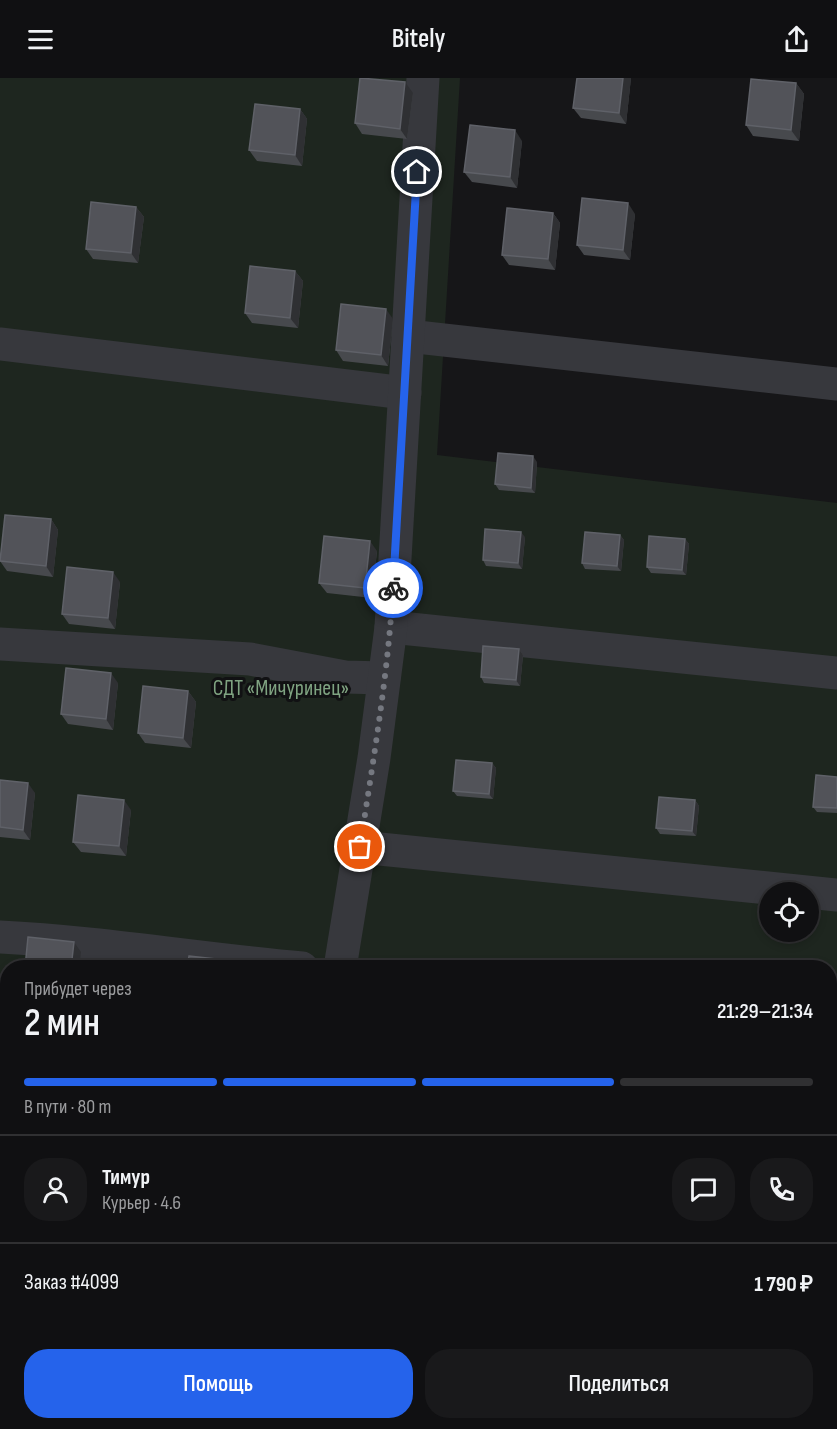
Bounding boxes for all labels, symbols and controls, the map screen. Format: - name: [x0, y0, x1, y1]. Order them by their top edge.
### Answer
- icon: menu: [24, 23, 57, 56]
- text: Bitely: [392, 23, 445, 55]
- icon: share: [780, 23, 813, 56]
- pin: [391, 146, 442, 197]
- icon: home: [400, 155, 433, 188]
- courier: [363, 558, 423, 618]
- icon: bike: [377, 572, 410, 605]
- park label: СДТ «Мичуринец»: [213, 675, 349, 702]
- pin: [334, 821, 385, 872]
- icon: bag: [343, 830, 376, 863]
- map controls: [759, 882, 819, 942]
- button: locate: [759, 882, 819, 942]
- text: Прибудет через: [24, 977, 132, 1001]
- text: 21:29–21:34: [717, 998, 813, 1025]
- text: 2 мин: [24, 1000, 100, 1047]
- text: В пути · 80 m: [24, 1095, 111, 1119]
- button: person: [24, 1158, 87, 1221]
- button: chat: [672, 1158, 735, 1221]
- button: phone: [750, 1158, 813, 1221]
- text: Тимур: [102, 1164, 150, 1191]
- text: Курьер · 4.6: [102, 1191, 181, 1215]
- text: Заказ #4099: [24, 1269, 119, 1296]
- text: 1 790 ₽: [754, 1271, 813, 1298]
- button: Помощь: [24, 1349, 413, 1418]
- button: Поделиться: [425, 1349, 813, 1418]

